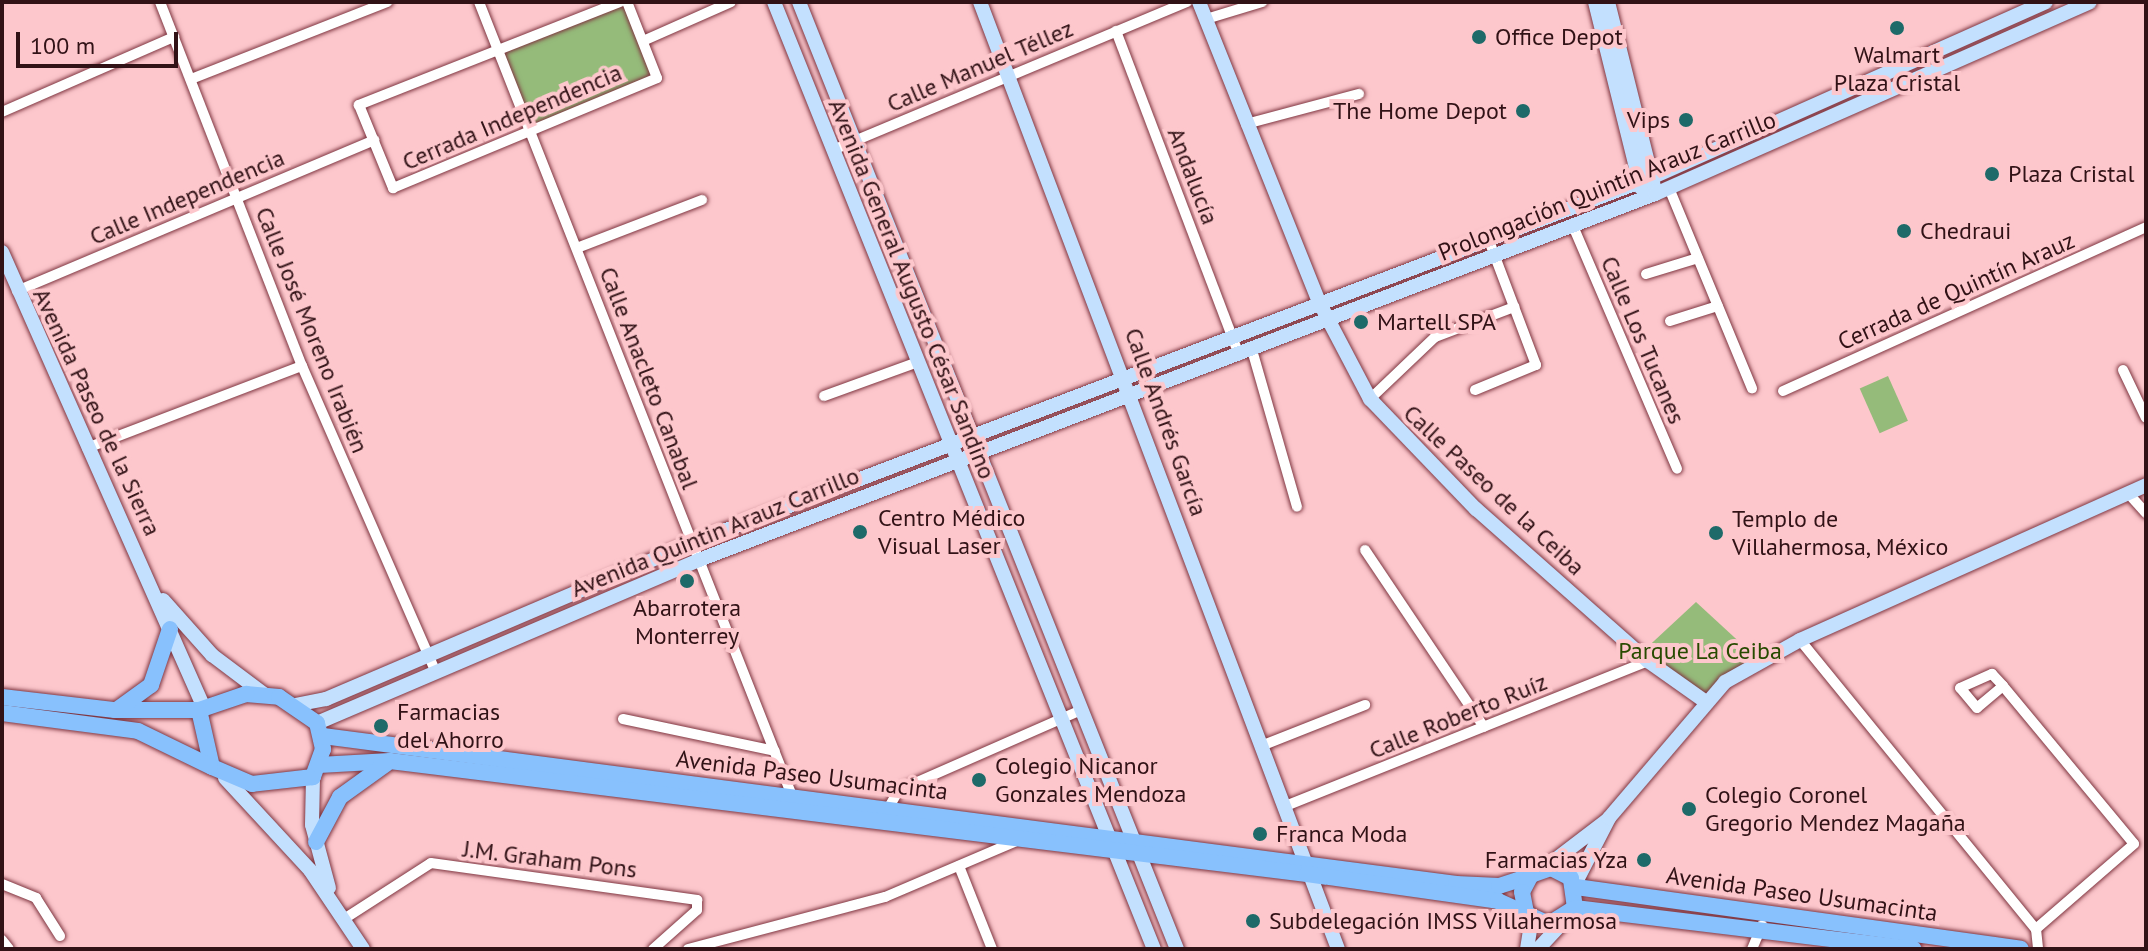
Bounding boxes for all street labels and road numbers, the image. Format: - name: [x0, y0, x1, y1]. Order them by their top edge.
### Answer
- street label: Calle Manuel Téllez: [882, 14, 1078, 118]
- street label: Cerrada Independencia: [398, 58, 626, 176]
- street label: Avenida General Augusto César Sandino: [822, 94, 1002, 484]
- street label: Prolongación Quintín Arauz Carrillo: [1433, 105, 1781, 267]
- street label: Andalucía: [1161, 124, 1225, 228]
- street label: Calle Independencia: [85, 143, 289, 251]
- street label: Calle José Moreno Irabién: [249, 203, 375, 457]
- street label: Cerrada de Quintín Arauz: [1833, 226, 2079, 356]
- street label: Calle Los Tucanes: [1595, 251, 1691, 429]
- street label: Calle Anacleto Canabal: [593, 263, 705, 493]
- street label: Avenida Paseo de la Sierra: [27, 284, 167, 540]
- street label: Calle Andrés García: [1118, 324, 1214, 520]
- street label: Calle Paseo de la Ceiba: [1398, 399, 1590, 581]
- street label: Avenida Quintin Arauz Carrillo: [566, 461, 864, 603]
- street label: Calle Roberto Ruíz: [1365, 667, 1551, 765]
- street label: Avenida Paseo Usumacinta: [674, 744, 950, 806]
- street label: J.M. Graham Pons: [460, 834, 640, 884]
- street label: Avenida Paseo Usumacinta: [1664, 861, 1940, 927]

